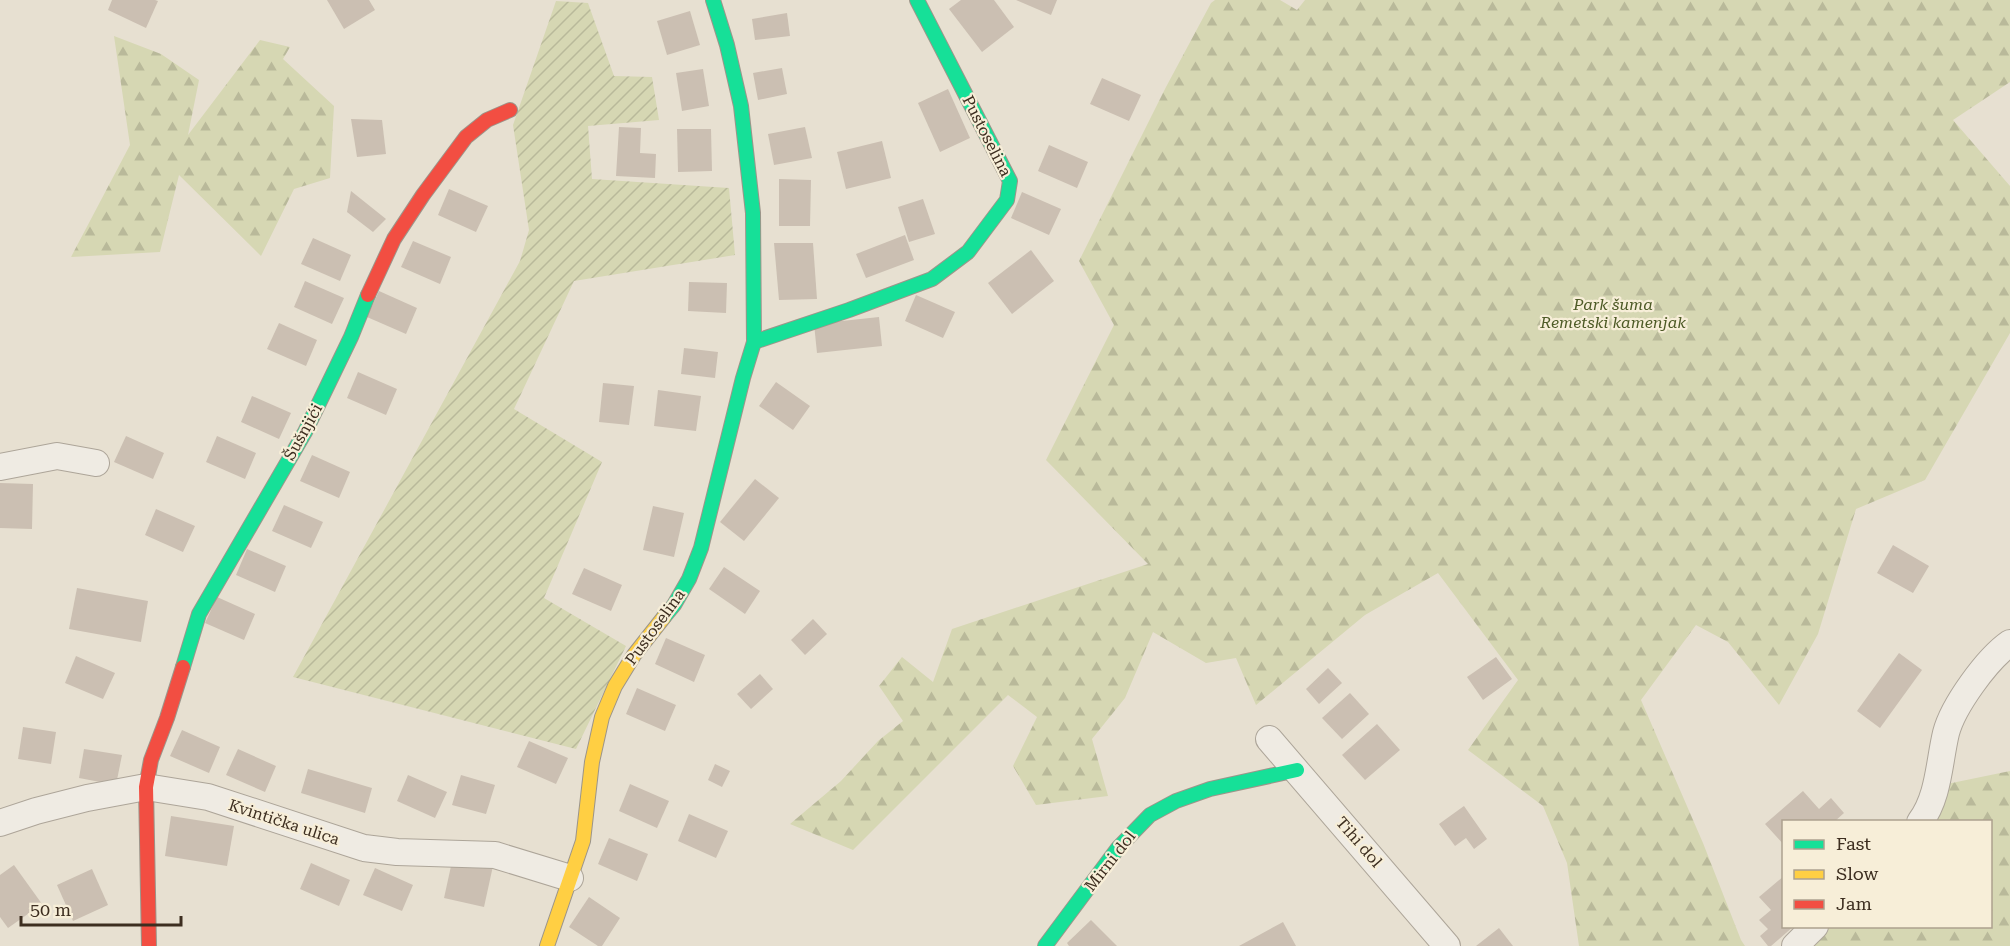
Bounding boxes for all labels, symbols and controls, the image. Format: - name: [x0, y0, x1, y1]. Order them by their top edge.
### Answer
- street label: Pustoselina: [958, 92, 1016, 180]
- park label: Park šuma Remetski kamenjak: [1539, 295, 1686, 332]
- street label: Šušnjići: [280, 400, 326, 464]
- street label: Pustoselina: [621, 585, 689, 669]
- street label: Kvintička ulica: [226, 795, 342, 849]
- street label: Tihi dol: [1332, 813, 1386, 871]
- legend: [1782, 820, 1992, 928]
- street label: Mirni dol: [1081, 827, 1140, 895]
- text: Fast: [1836, 833, 1871, 854]
- text: Slow: [1836, 863, 1878, 884]
- scale bar: [21, 889, 182, 927]
- text: Jam: [1836, 893, 1872, 914]
- text: 50 m: [30, 899, 71, 920]

